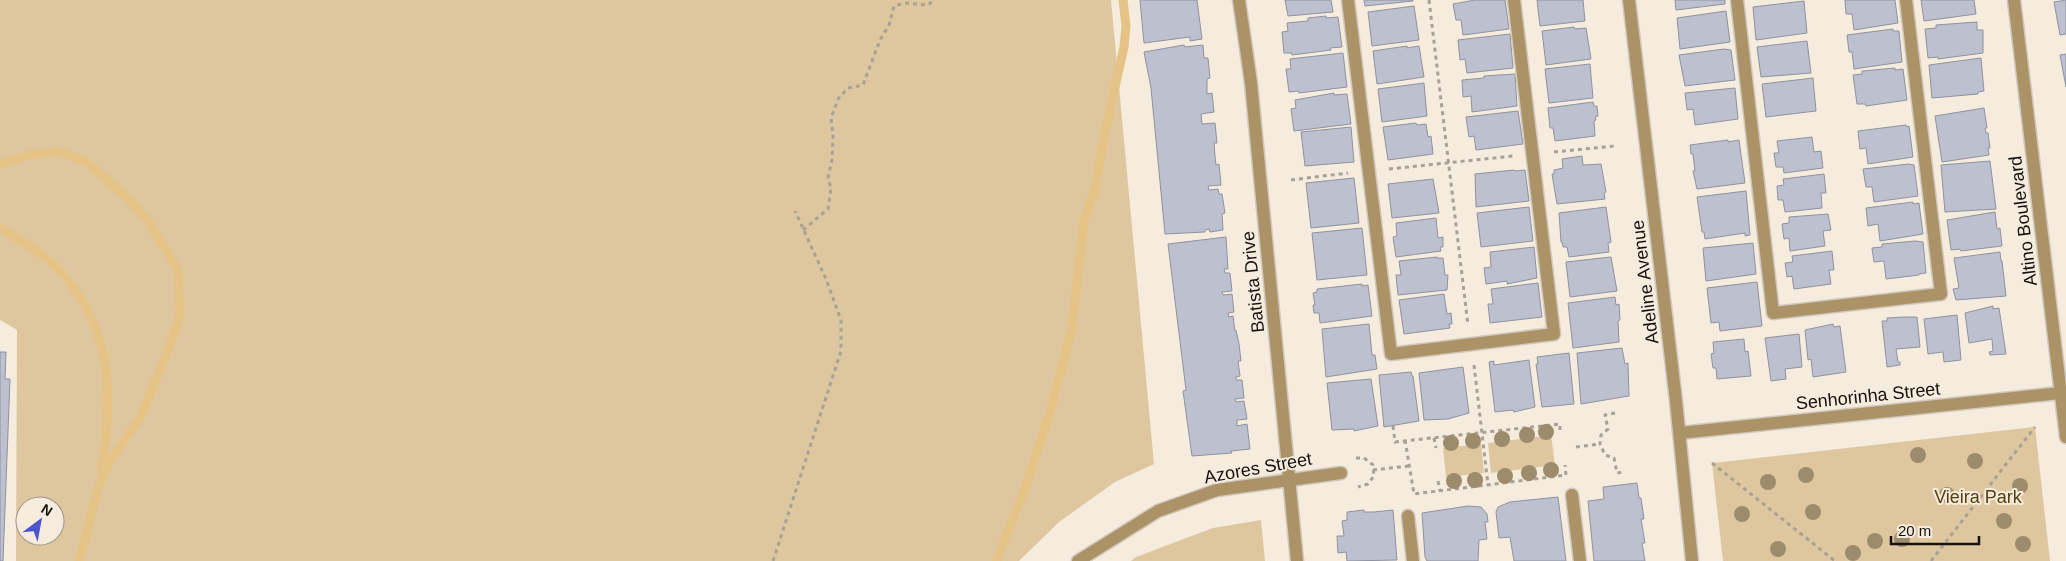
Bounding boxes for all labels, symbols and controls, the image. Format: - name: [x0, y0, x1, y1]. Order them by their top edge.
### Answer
- street label: Altino Boulevard: [2005, 155, 2041, 287]
- street label: Adeline Avenue: [1627, 219, 1663, 345]
- street label: Batista Drive: [1238, 230, 1268, 334]
- street label: Senhorinha Street: [1795, 378, 1941, 414]
- street label: Azores Street: [1203, 449, 1313, 487]
- park label: Vieira Park: [1934, 487, 2023, 507]
- north arrow: [15, 496, 65, 546]
- text: N: [38, 501, 55, 519]
- scale bar: [1891, 514, 1978, 546]
- text: 20 m: [1898, 522, 1931, 539]

